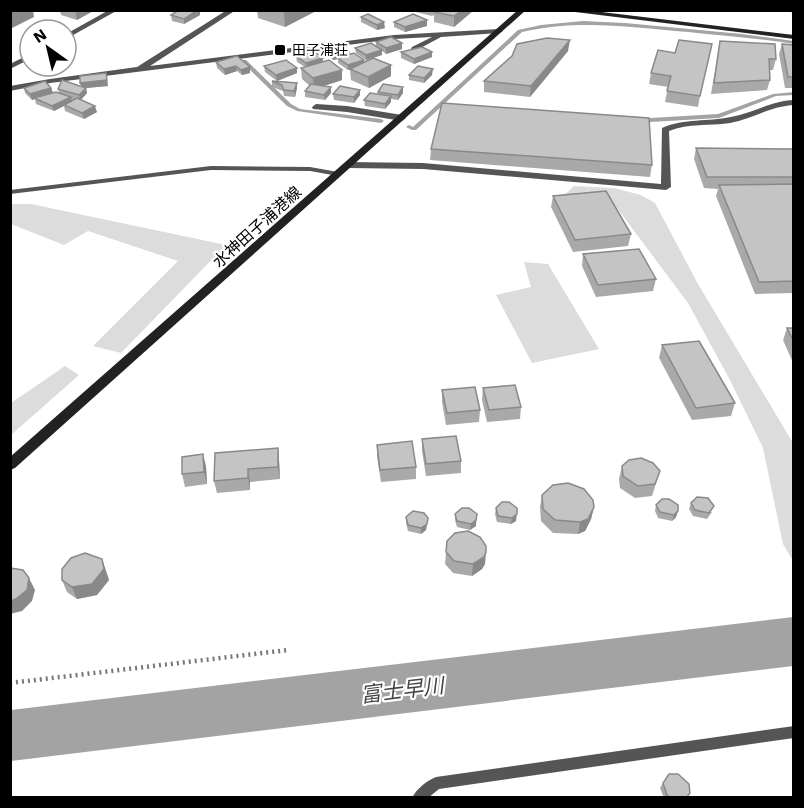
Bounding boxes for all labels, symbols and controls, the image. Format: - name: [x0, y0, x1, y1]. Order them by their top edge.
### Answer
- north arrow: [18, 18, 78, 78]
- text: N: [30, 25, 50, 47]
- place label: 田子浦荘: [292, 42, 348, 58]
- marker: 田子浦荘: [273, 43, 287, 57]
- street label: 水神田子浦港線: [209, 182, 305, 272]
- water label: 富士早川: [359, 672, 447, 708]

